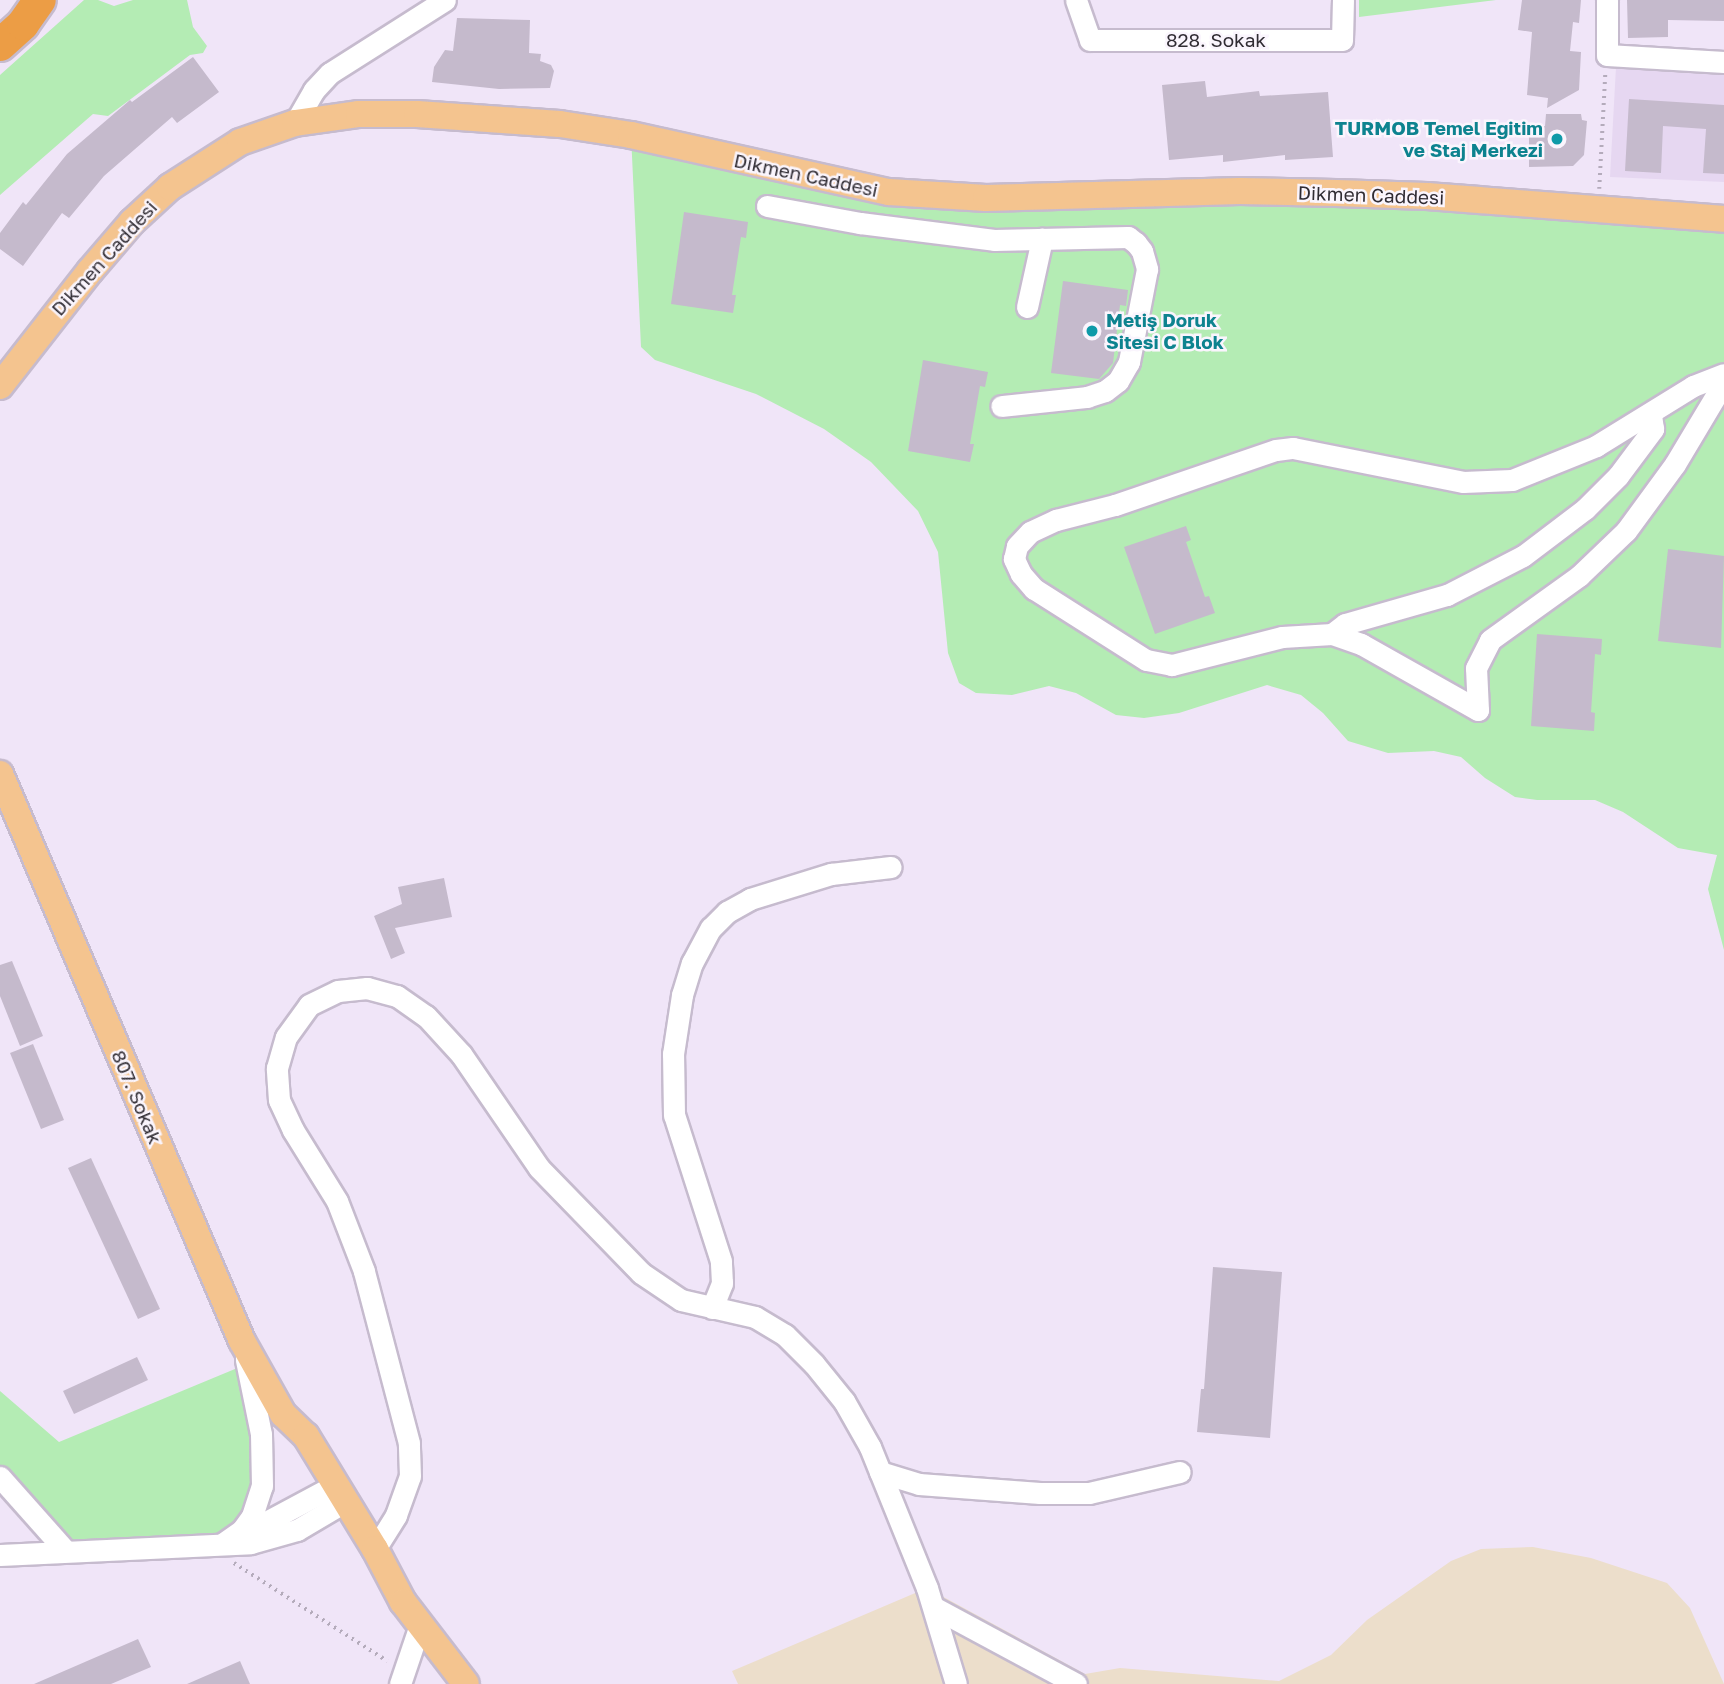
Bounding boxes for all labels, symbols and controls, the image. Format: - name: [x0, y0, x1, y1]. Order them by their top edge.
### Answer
- street label: 828. Sokak: [1166, 29, 1266, 51]
- place label: TURMOB Temel Eğitim ve Staj Merkezi: [1335, 117, 1543, 161]
- marker: TURMOB Temel Eğitim ve Staj Merkezi: [1549, 131, 1565, 147]
- street label: Dikmen Caddesi: [732, 149, 880, 201]
- street label: Dikmen Caddesi: [1297, 181, 1445, 209]
- street label: Dikmen Caddesi: [46, 196, 162, 320]
- place label: Metiş Doruk Sitesi C Blok: [1106, 309, 1224, 353]
- marker: Metiş Doruk Sitesi C Blok: [1084, 323, 1100, 339]
- street label: 807. Sokak: [107, 1047, 167, 1147]

